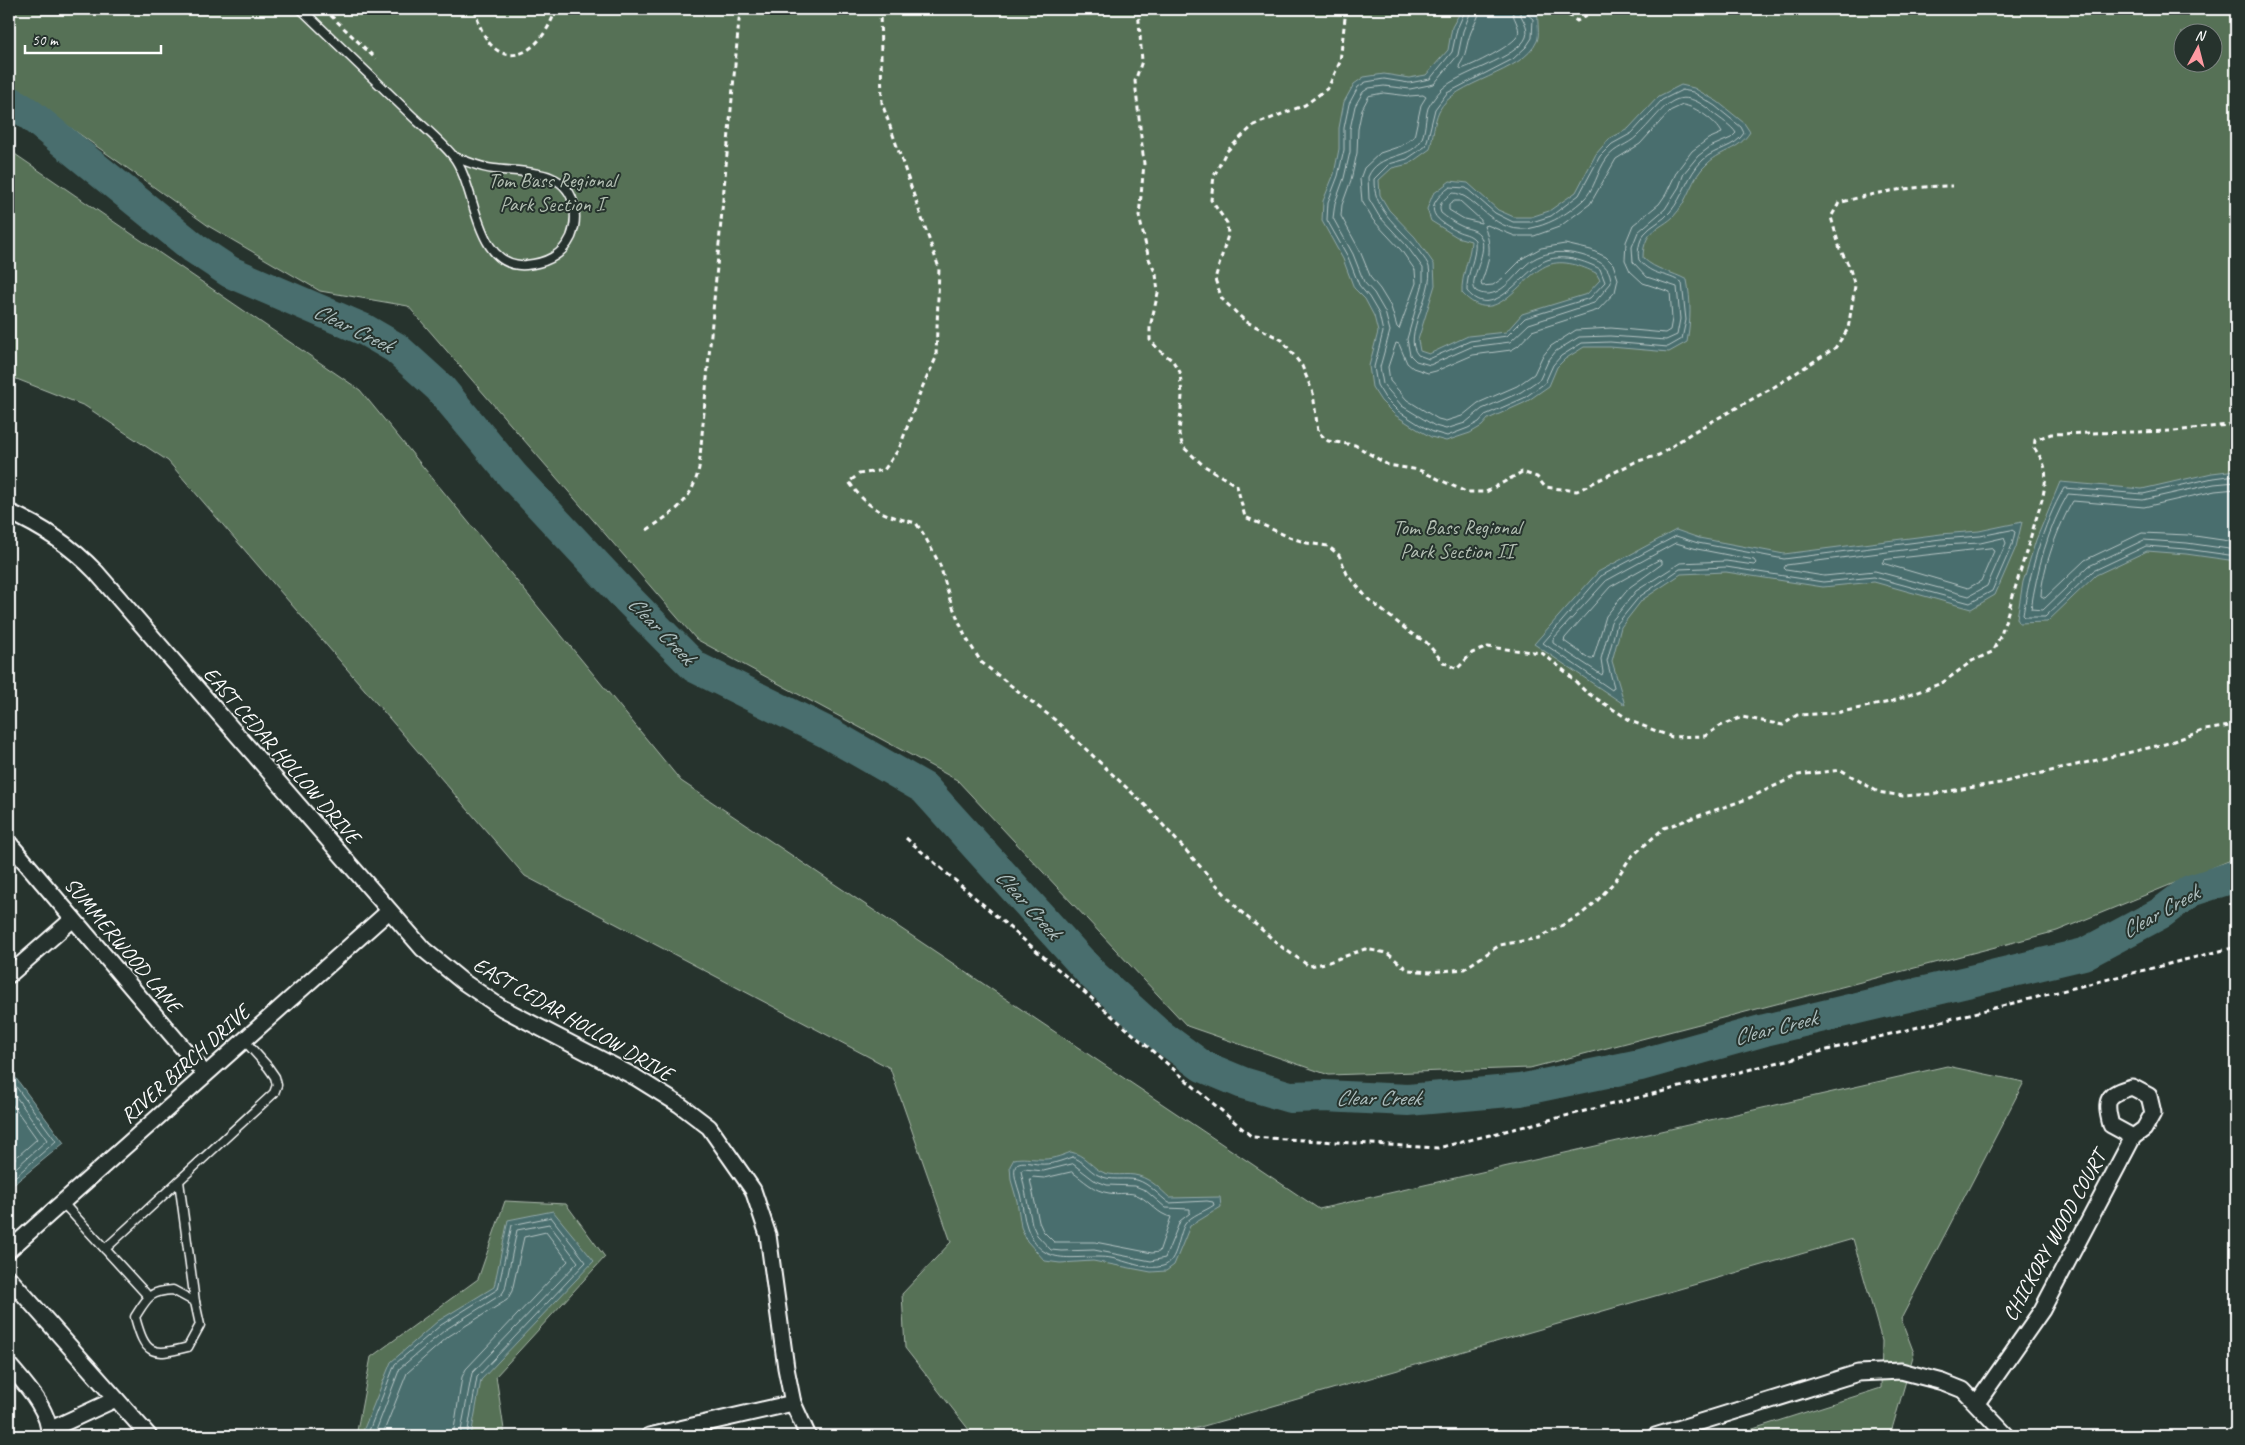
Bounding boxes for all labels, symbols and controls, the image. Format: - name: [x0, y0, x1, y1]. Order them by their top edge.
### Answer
- scale bar: [25, 22, 161, 54]
- north arrow: [2172, 22, 2222, 72]
- text: N: [2194, 27, 2207, 45]
- text: 50 m: [32, 31, 59, 50]
- park label: Tom Bass Regional Park Section I: [488, 167, 620, 217]
- water label: Clear Creek: [309, 297, 401, 361]
- park label: Tom Bass Regional Park Section II: [1393, 514, 1525, 564]
- water label: Clear Creek: [622, 590, 703, 673]
- street label: EAST CEDAR HOLLOW DRIVE: [198, 661, 368, 851]
- water label: Clear Creek: [989, 863, 1069, 948]
- street label: SUMMERWOOD LANE: [59, 872, 189, 1020]
- water label: Clear Creek: [2116, 877, 2207, 945]
- street label: EAST CEDAR HOLLOW DRIVE: [469, 951, 680, 1088]
- street label: RIVER BIRCH DRIVE: [115, 998, 257, 1129]
- water label: Clear Creek: [1731, 1003, 1823, 1052]
- water label: Clear Creek: [1336, 1084, 1424, 1112]
- street label: CHICKORY WOOD COURT: [1996, 1142, 2114, 1326]

